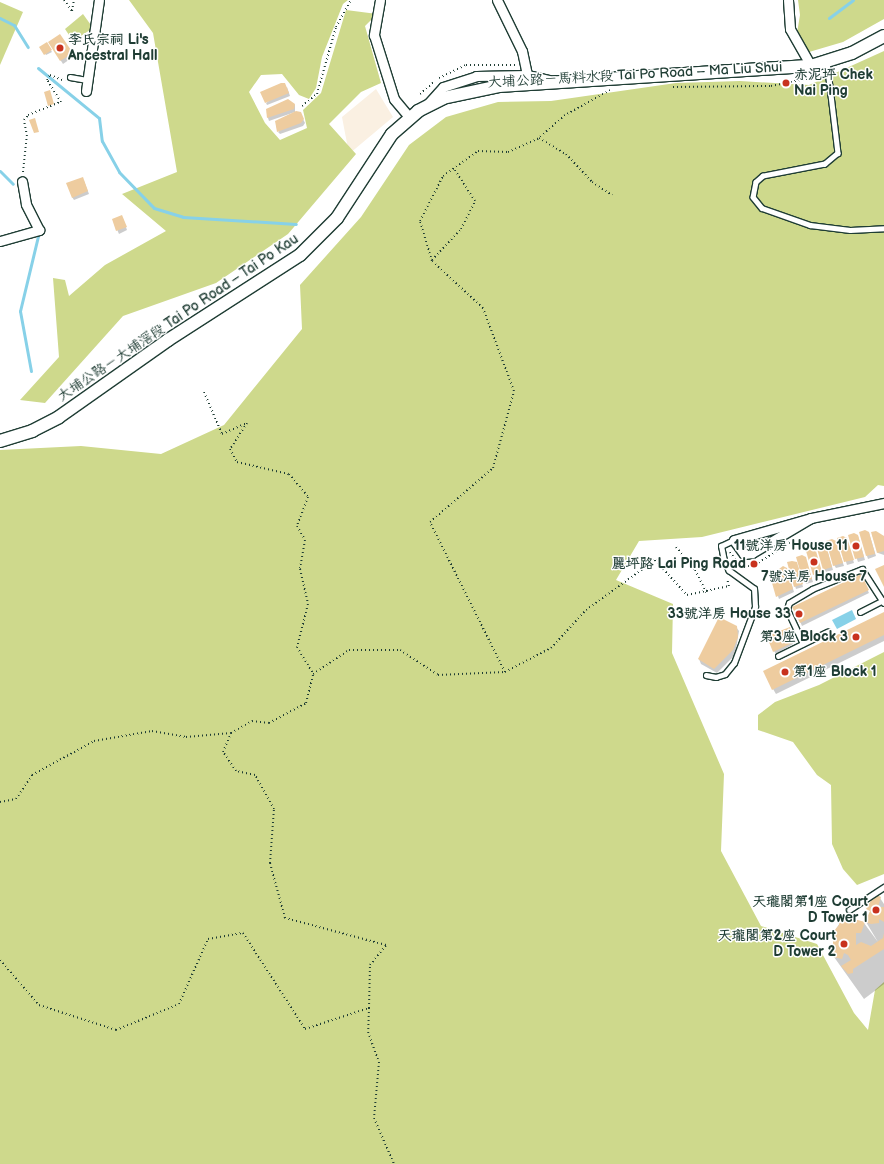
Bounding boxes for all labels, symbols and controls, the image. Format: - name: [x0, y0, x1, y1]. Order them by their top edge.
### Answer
- place label: 李氏宗祠 Li's Ancestral Hall: [68, 32, 157, 64]
- marker: 李氏宗祠 Li's Ancestral Hall: [55, 43, 65, 53]
- street label: 大埔公路－馬料水段 Tai Po Road – Ma Liu Shui: [487, 59, 783, 91]
- place label: 赤泥坪 Chek Nai Ping: [794, 67, 873, 100]
- marker: 赤泥坪 Chek Nai Ping: [781, 78, 791, 88]
- street label: 大埔公路－大埔滘段 Tai Po Road – Tai Po Kau: [54, 230, 302, 406]
- place label: 11號洋房 House 11: [734, 538, 848, 554]
- marker: 11號洋房 House 11: [851, 541, 861, 551]
- place label: 麗坪路 Lai Ping Road: [612, 556, 746, 572]
- marker: 7號洋房 House 7: [809, 557, 819, 567]
- marker: 麗坪路 Lai Ping Road: [749, 559, 759, 569]
- place label: 7號洋房 House 7: [761, 569, 867, 585]
- place label: 33號洋房 House 33: [668, 606, 791, 622]
- marker: 33號洋房 House 33: [794, 609, 804, 619]
- place label: 第3座 Block 3: [760, 629, 848, 645]
- marker: 第3座 Block 3: [851, 632, 861, 642]
- place label: 第1座 Block 1: [793, 664, 877, 680]
- marker: 第1座 Block 1: [780, 667, 790, 677]
- place label: 天瓏閣第1座 Court D Tower 1: [752, 894, 868, 926]
- marker: 天瓏閣第1座 Court D Tower 1: [871, 905, 881, 915]
- place label: 天瓏閣第2座 Court D Tower 2: [718, 928, 836, 960]
- marker: 天瓏閣第2座 Court D Tower 2: [839, 939, 849, 949]

